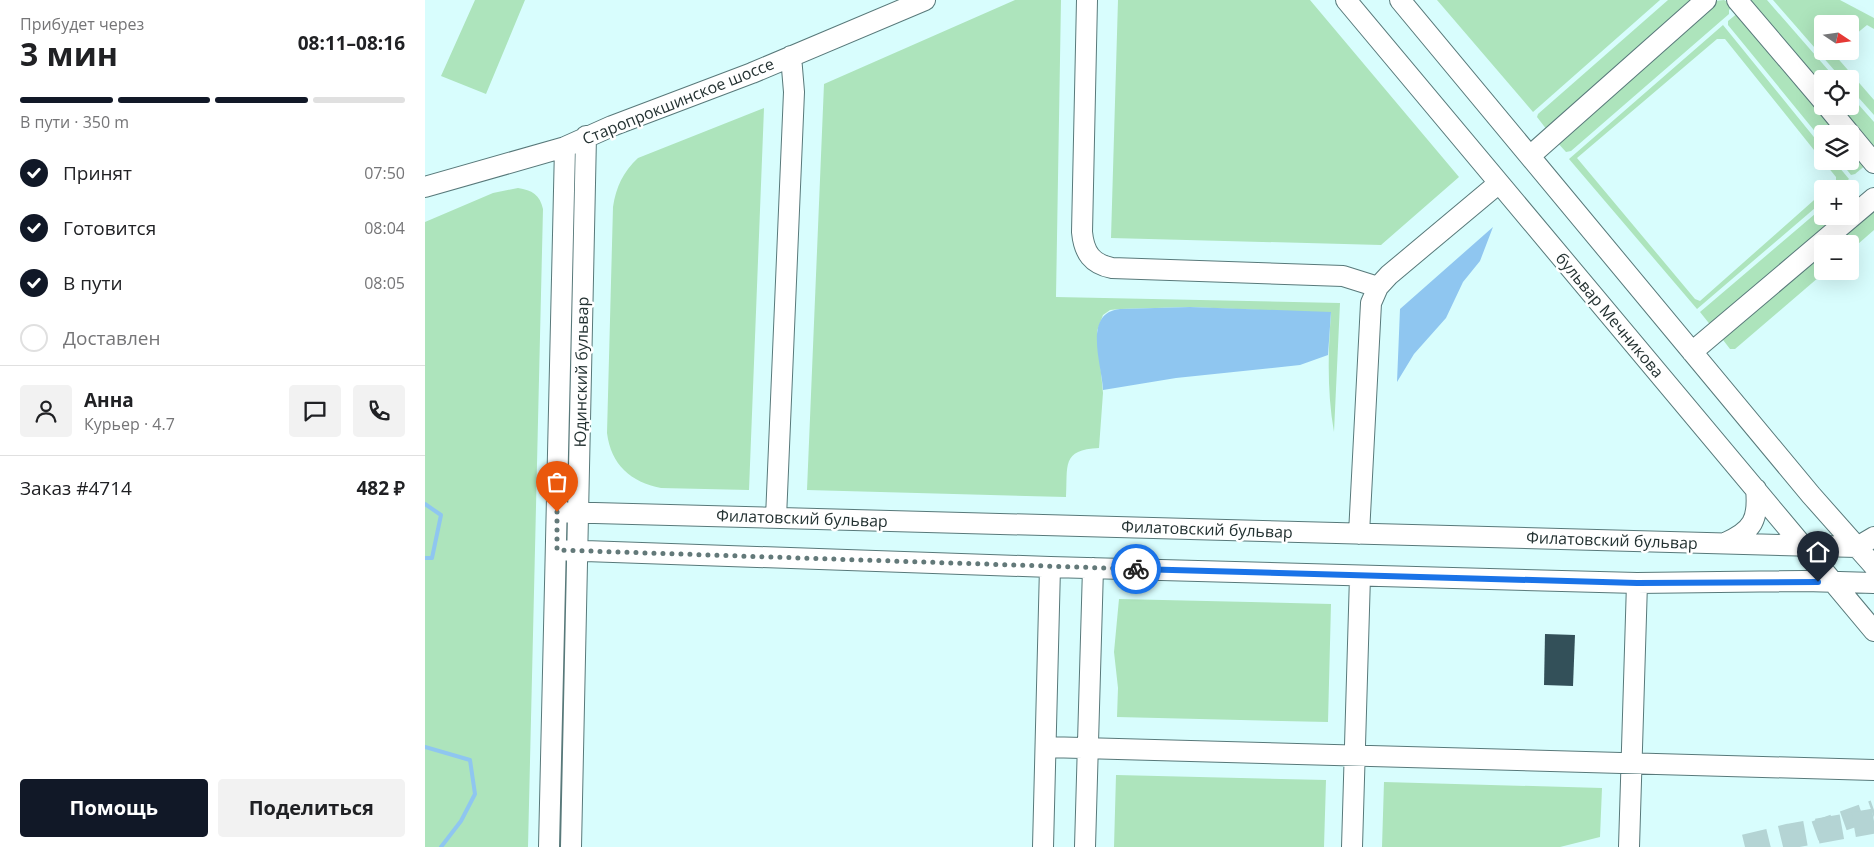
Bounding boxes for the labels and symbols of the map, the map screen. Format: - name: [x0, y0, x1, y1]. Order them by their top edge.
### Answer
- north arrow: [1814, 15, 1859, 60]
- street label: Старопрокшинское шоссе: [579, 52, 777, 150]
- street label: бульвар Мечникова: [1551, 248, 1669, 382]
- street label: Юдинский бульвар: [569, 296, 593, 448]
- pin: [536, 461, 578, 512]
- street label: Филатовский бульвар: [716, 504, 888, 532]
- street label: Филатовский бульвар: [1121, 515, 1293, 543]
- street label: Филатовский бульвар: [1526, 526, 1698, 554]
- pin: [1797, 531, 1839, 582]
- courier: [1111, 544, 1161, 594]

